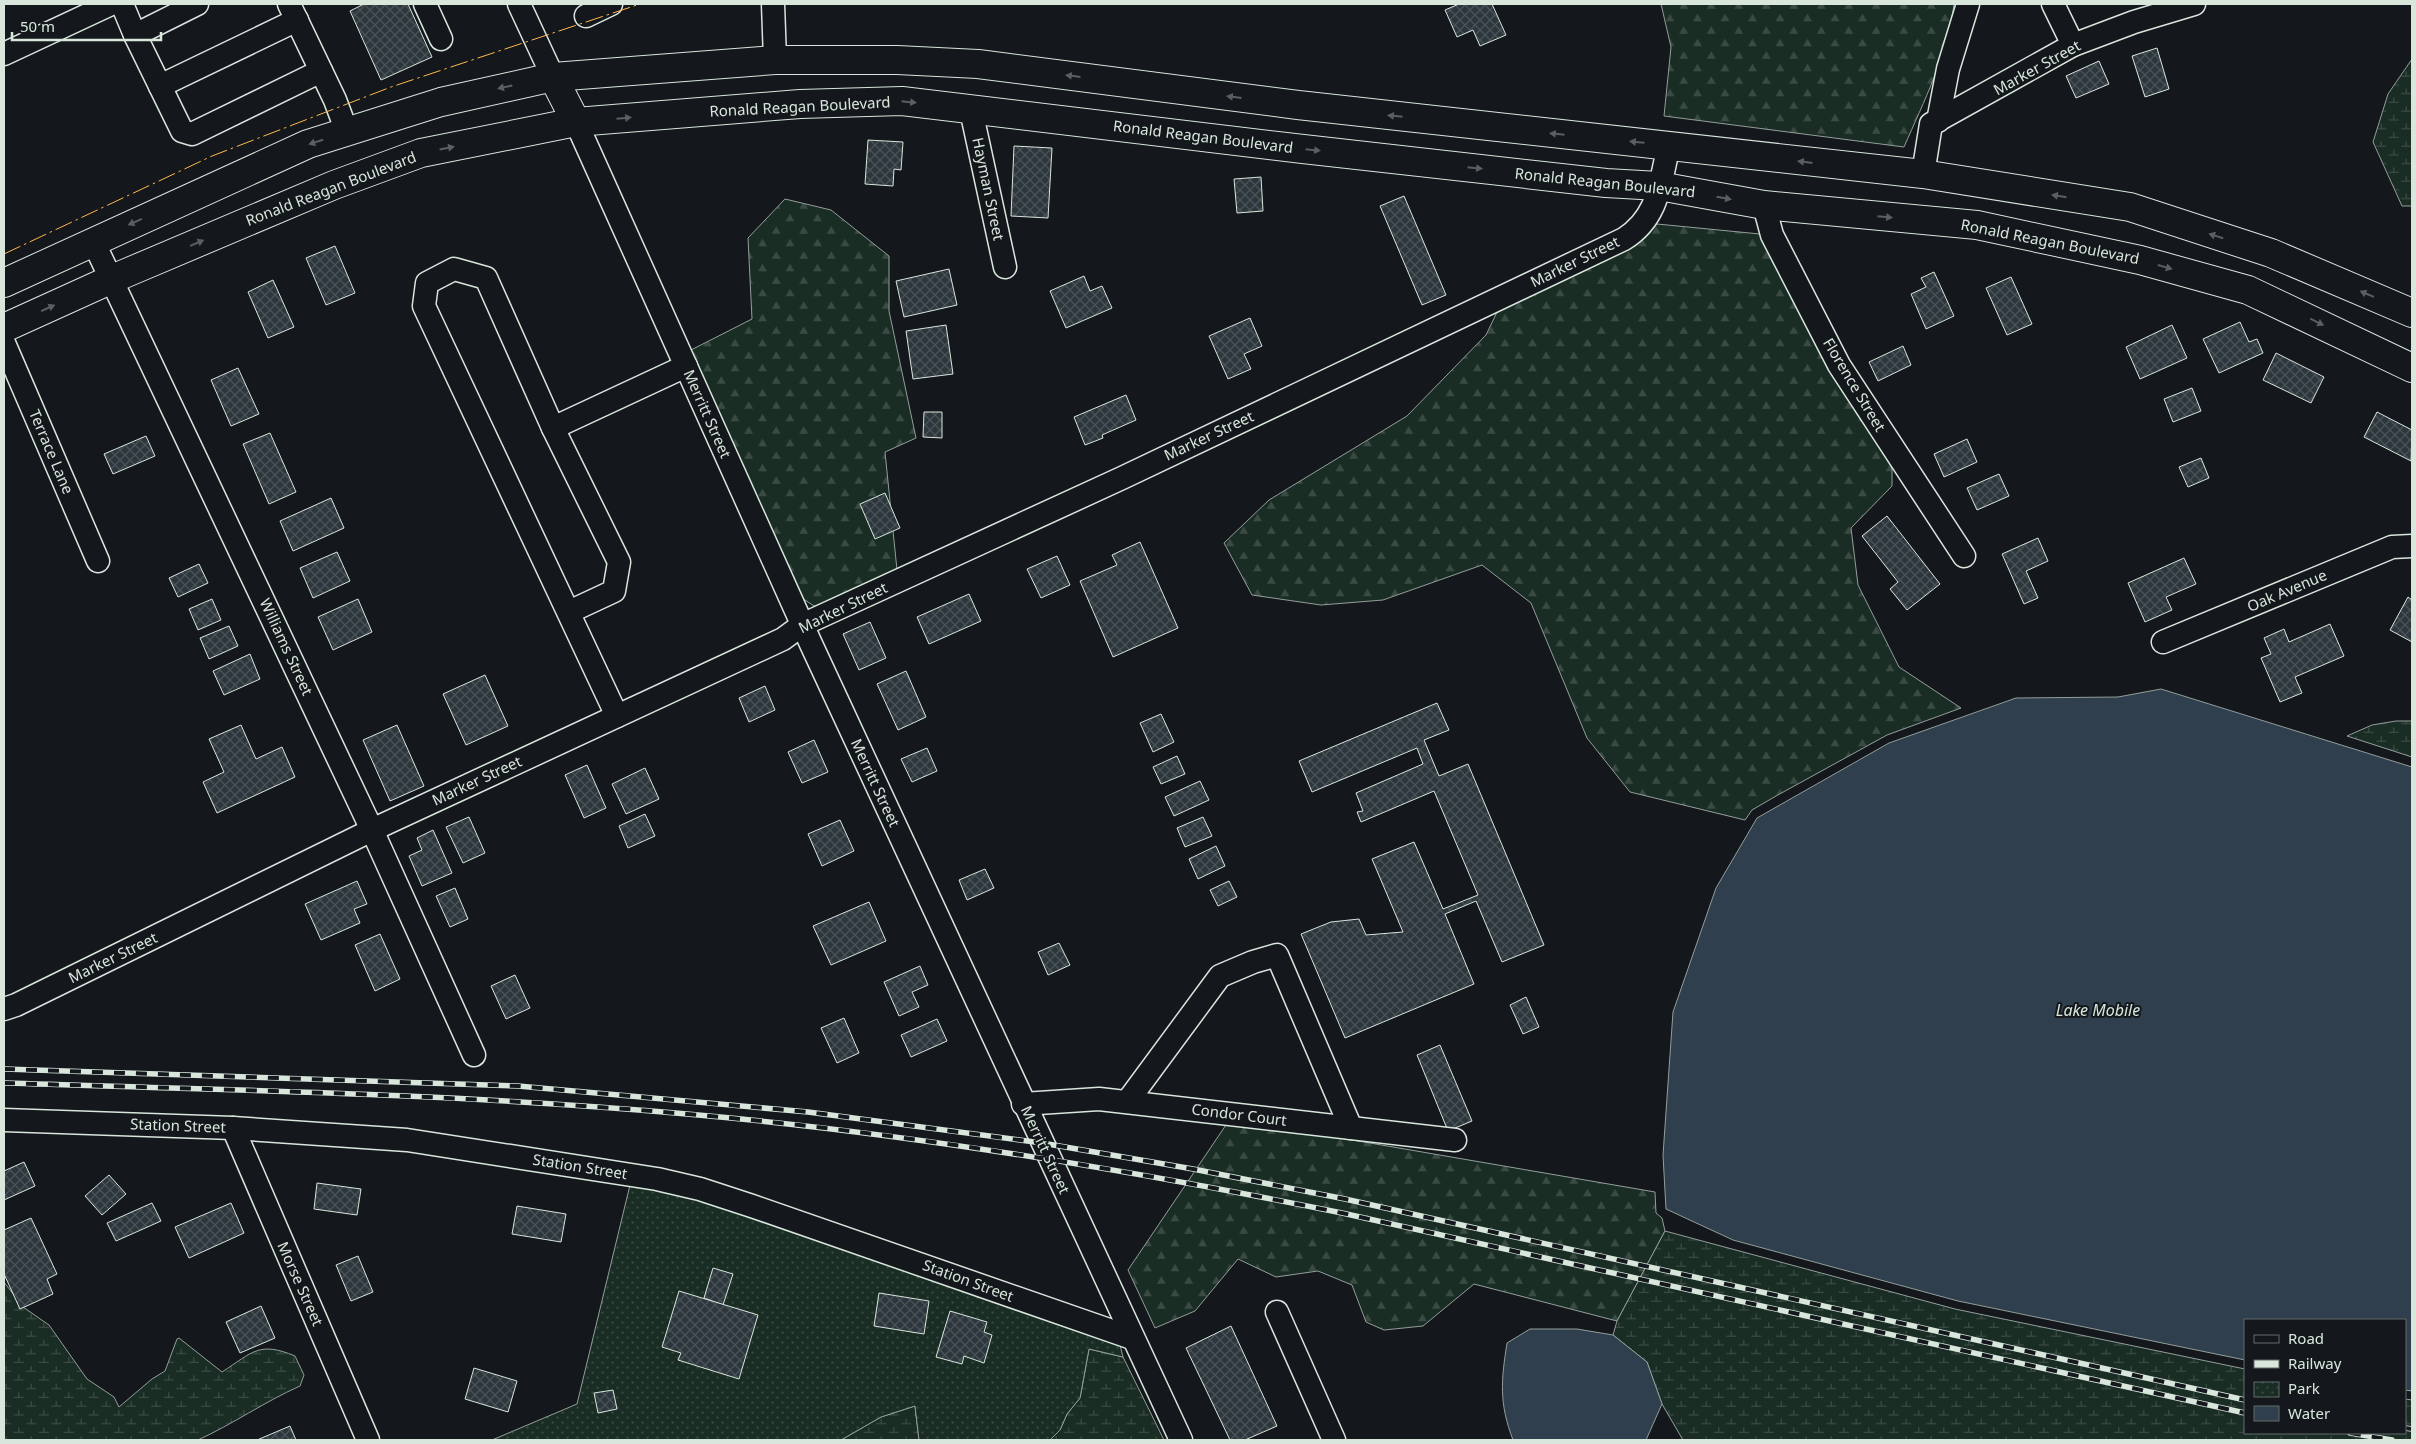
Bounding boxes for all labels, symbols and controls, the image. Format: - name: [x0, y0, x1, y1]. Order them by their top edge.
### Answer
- scale bar: [12, 10, 161, 42]
- text: 50 m: [20, 16, 55, 36]
- street label: Marker Street: [1989, 35, 2084, 99]
- one-way arrow: [1064, 72, 1080, 80]
- one-way arrow: [497, 83, 513, 91]
- street label: Ronald Reagan Boulevard: [709, 91, 891, 121]
- one-way arrow: [1225, 93, 1241, 101]
- one-way arrow: [901, 99, 917, 107]
- one-way arrow: [1387, 112, 1403, 120]
- one-way arrow: [617, 114, 633, 122]
- street label: Ronald Reagan Boulevard: [1112, 115, 1294, 157]
- one-way arrow: [1548, 130, 1564, 138]
- street label: Hayman Street: [968, 136, 1010, 243]
- one-way arrow: [308, 138, 323, 146]
- one-way arrow: [1629, 138, 1645, 146]
- one-way arrow: [439, 144, 454, 152]
- street label: Ronald Reagan Boulevard: [242, 146, 419, 230]
- one-way arrow: [1306, 146, 1322, 154]
- one-way arrow: [1797, 158, 1813, 166]
- street label: Ronald Reagan Boulevard: [1514, 163, 1696, 201]
- one-way arrow: [1467, 164, 1483, 172]
- one-way arrow: [2050, 192, 2066, 200]
- one-way arrow: [1716, 194, 1732, 202]
- one-way arrow: [1877, 213, 1893, 221]
- street label: Ronald Reagan Boulevard: [1959, 214, 2141, 268]
- one-way arrow: [128, 219, 142, 227]
- street label: Marker Street: [1527, 231, 1623, 291]
- one-way arrow: [2208, 232, 2223, 239]
- one-way arrow: [190, 238, 204, 246]
- one-way arrow: [2158, 263, 2173, 271]
- one-way arrow: [2360, 289, 2374, 297]
- one-way arrow: [41, 303, 55, 311]
- one-way arrow: [2310, 318, 2324, 326]
- street label: Florence Street: [1819, 334, 1891, 435]
- street label: Merritt Street: [679, 366, 737, 462]
- street label: Marker Street: [1161, 405, 1257, 465]
- street label: Terrace Lane: [25, 406, 79, 497]
- street label: Oak Avenue: [2244, 564, 2330, 616]
- street label: Marker Street: [795, 577, 891, 637]
- street label: Williams Street: [256, 595, 318, 699]
- street label: Merritt Street: [847, 735, 905, 830]
- street label: Marker Street: [429, 750, 525, 810]
- street label: Marker Street: [65, 927, 161, 987]
- water label: Lake Mobile: [2056, 999, 2140, 1021]
- street label: Condor Court: [1190, 1098, 1288, 1130]
- street label: Merritt Street: [1017, 1102, 1075, 1197]
- street label: Station Street: [130, 1113, 227, 1137]
- street label: Station Street: [531, 1149, 629, 1183]
- street label: Morse Street: [273, 1238, 329, 1329]
- street label: Station Street: [920, 1254, 1017, 1306]
- legend: [2244, 1319, 2406, 1434]
- text: Road: [2288, 1328, 2324, 1348]
- text: Railway: [2288, 1353, 2342, 1373]
- text: Park: [2288, 1378, 2320, 1398]
- text: Water: [2288, 1403, 2330, 1423]

